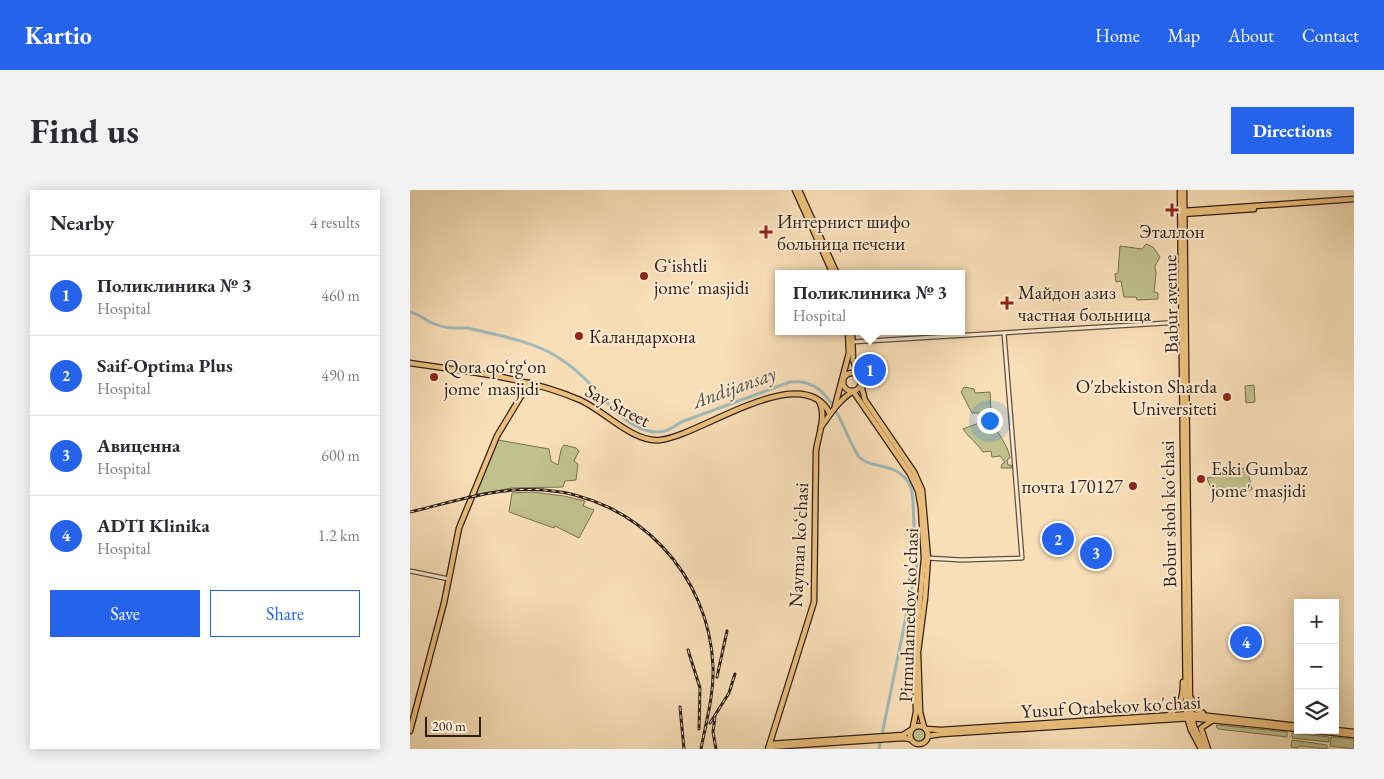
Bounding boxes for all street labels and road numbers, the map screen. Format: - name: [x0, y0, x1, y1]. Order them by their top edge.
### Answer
- street label: Babur avenue: [1157, 254, 1184, 353]
- street label: Say Street: [581, 378, 655, 433]
- street label: Bobur shoh ko'chasi: [1155, 440, 1182, 588]
- street label: Nayman koʻchasi: [783, 482, 814, 608]
- street label: Pirmuhamedov ko'chasi: [893, 527, 924, 703]
- street label: Yusuf Otabekov ko'chasi: [1020, 689, 1202, 724]

